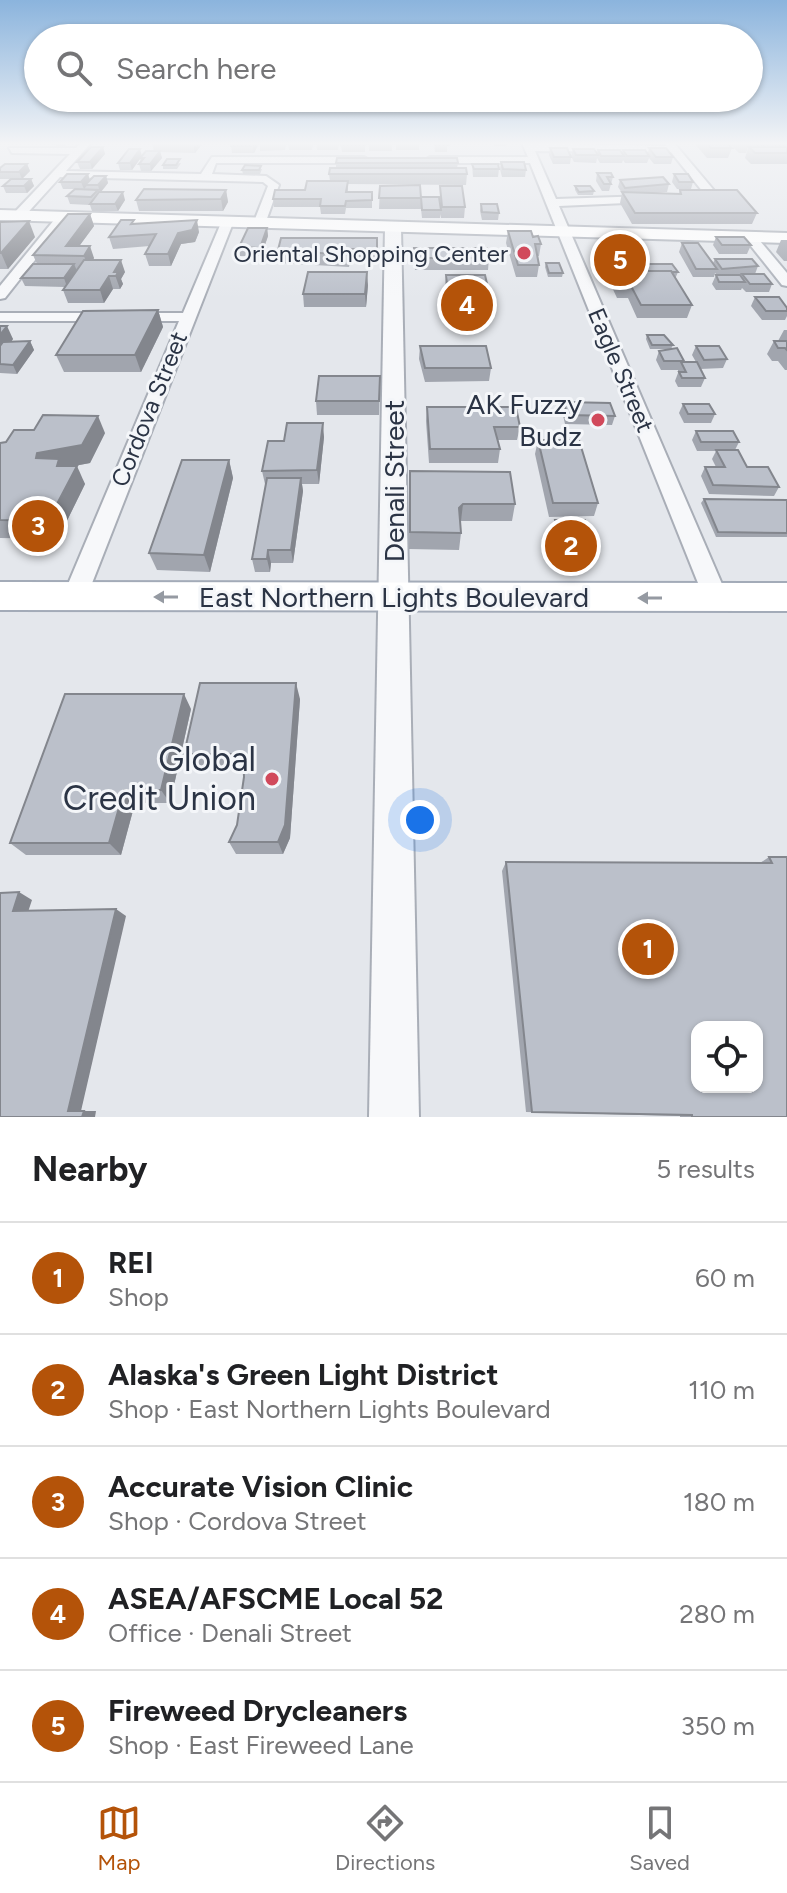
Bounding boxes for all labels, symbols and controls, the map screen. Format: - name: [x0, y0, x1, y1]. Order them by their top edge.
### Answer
- search box: [24, 24, 763, 112]
- icon: search: [52, 46, 96, 90]
- text: Search here: [116, 50, 276, 87]
- pin: 5: [594, 230, 646, 290]
- place label: Oriental Shopping Center: [233, 239, 508, 268]
- marker: Oriental Shopping Center: [515, 244, 533, 262]
- pin: 4: [441, 275, 493, 335]
- street label: Eagle Street: [582, 304, 660, 436]
- street label: Cordova Street: [105, 327, 193, 491]
- place label: AK Fuzzy Budz: [466, 387, 582, 453]
- street label: Denali Street: [377, 400, 411, 562]
- marker: AK Fuzzy Budz: [589, 411, 607, 429]
- pin: 3: [12, 496, 64, 556]
- pin: 2: [545, 516, 597, 576]
- street label: East Northern Lights Boulevard: [199, 580, 589, 614]
- one-way arrow: [153, 591, 178, 603]
- one-way arrow: [637, 592, 662, 604]
- place label: Global Credit Union: [63, 739, 256, 819]
- marker: Global Credit Union: [263, 770, 281, 788]
- your location: [400, 800, 440, 840]
- pin: 1: [622, 919, 674, 979]
- map controls: [691, 1021, 763, 1093]
- button: locate: [691, 1021, 763, 1093]
- text: Nearby: [32, 1149, 147, 1190]
- text: 5 results: [656, 1153, 755, 1185]
- text: REI: [108, 1244, 154, 1281]
- text: 1: [53, 1262, 63, 1294]
- text: 60 m: [695, 1262, 755, 1294]
- text: Shop: [108, 1281, 169, 1313]
- text: Alaska's Green Light District: [108, 1356, 499, 1393]
- text: 2: [50, 1374, 66, 1406]
- text: 110 m: [688, 1374, 755, 1406]
- text: Shop · East Northern Lights Boulevard: [108, 1393, 551, 1425]
- text: Accurate Vision Clinic: [108, 1468, 413, 1505]
- text: 3: [51, 1486, 65, 1518]
- text: 180 m: [683, 1486, 755, 1518]
- text: Shop · Cordova Street: [108, 1505, 367, 1537]
- text: ASEA/AFSCME Local 52: [108, 1580, 443, 1617]
- text: 4: [50, 1598, 66, 1630]
- text: 280 m: [679, 1598, 755, 1630]
- text: Office · Denali Street: [108, 1617, 352, 1649]
- text: Fireweed Drycleaners: [108, 1692, 407, 1729]
- text: 5: [50, 1710, 66, 1742]
- text: 350 m: [681, 1710, 755, 1742]
- text: Shop · East Fireweed Lane: [108, 1729, 414, 1761]
- tab: Map: [97, 1801, 141, 1876]
- tab: Directions: [335, 1801, 435, 1876]
- tab: Saved: [629, 1801, 690, 1876]

